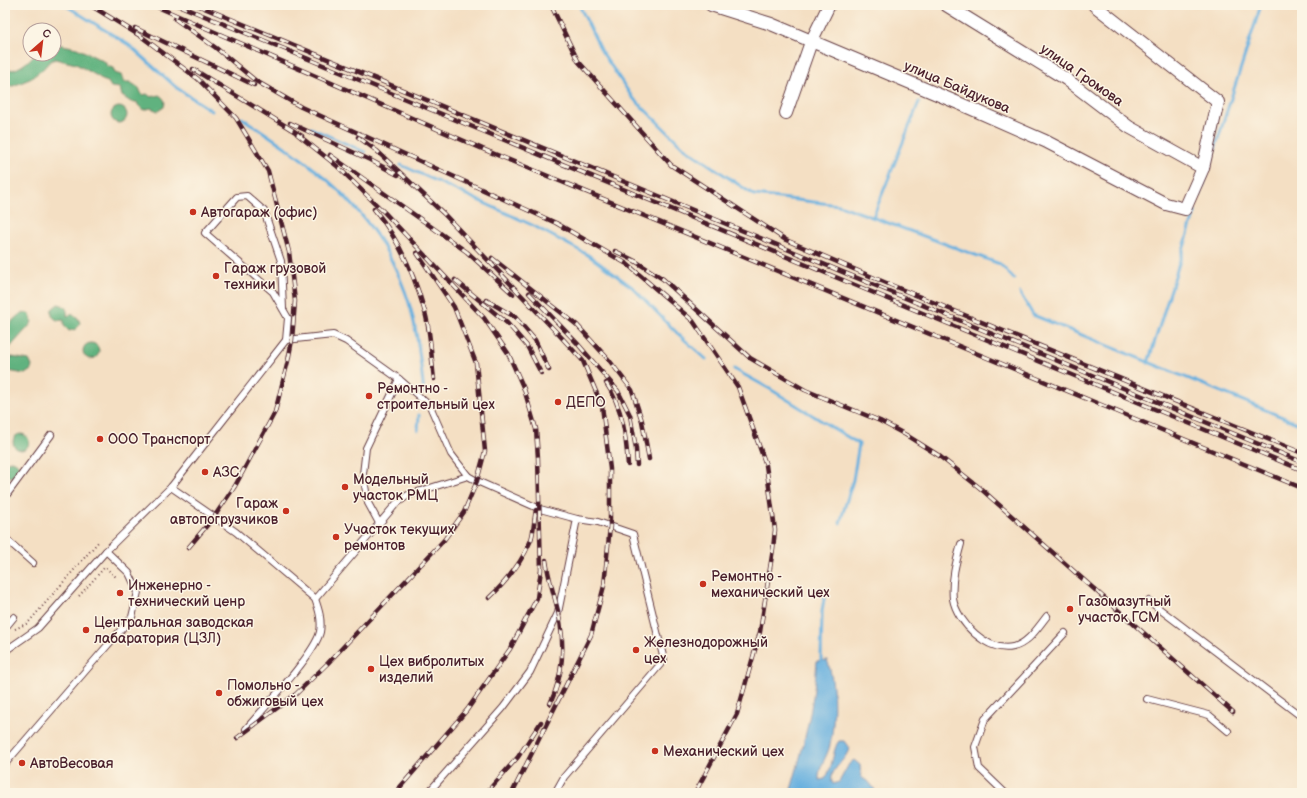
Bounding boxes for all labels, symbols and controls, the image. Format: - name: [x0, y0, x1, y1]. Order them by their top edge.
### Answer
- north arrow: [22, 22, 62, 62]
- text: С: [40, 26, 53, 41]
- street label: улица Громова: [1037, 40, 1127, 110]
- street label: улица Байдукова: [901, 57, 1013, 117]
- place label: Автогараж (офис): [200, 204, 317, 221]
- marker: Автогараж (офис): [188, 207, 198, 217]
- place label: Гараж грузовой техники: [224, 260, 326, 293]
- marker: Гараж грузовой техники: [211, 271, 221, 281]
- place label: Ремонтно - строительный цех: [377, 380, 495, 413]
- marker: Ремонтно - строительный цех: [364, 391, 374, 401]
- place label: ДЕПО: [566, 394, 606, 411]
- marker: ДЕПО: [553, 397, 563, 407]
- place label: ООО Транспорт: [108, 431, 211, 448]
- marker: ООО Транспорт: [95, 434, 105, 444]
- place label: АЗС: [212, 464, 240, 481]
- marker: АЗС: [200, 467, 210, 477]
- place label: Модельный участок РМЦ: [353, 471, 438, 504]
- marker: Модельный участок РМЦ: [340, 482, 350, 492]
- place label: Гараж автопогрузчиков: [170, 495, 279, 528]
- marker: Гараж автопогрузчиков: [281, 506, 291, 516]
- place label: Участок текущих ремонтов: [344, 521, 455, 554]
- marker: Участок текущих ремонтов: [331, 532, 341, 542]
- place label: Ремонтно - механический цех: [711, 568, 830, 601]
- place label: Инженерно - технический ценр: [128, 577, 245, 610]
- marker: Ремонтно - механический цех: [698, 579, 708, 589]
- marker: Инженерно - технический ценр: [115, 588, 125, 598]
- place label: Газомазутный участок ГСМ: [1078, 593, 1171, 626]
- marker: Газомазутный участок ГСМ: [1065, 604, 1075, 614]
- place label: Центральная заводская лабаратория (ЦЗЛ): [94, 614, 254, 647]
- marker: Центральная заводская лабаратория (ЦЗЛ): [81, 625, 91, 635]
- place label: Железнодорожный цех: [644, 634, 768, 667]
- marker: Железнодорожный цех: [631, 645, 641, 655]
- place label: Цех вибролитых изделий: [379, 653, 485, 686]
- marker: Цех вибролитых изделий: [366, 664, 376, 674]
- place label: Помольно - обжиговый цех: [227, 677, 324, 710]
- marker: Помольно - обжиговый цех: [214, 688, 224, 698]
- place label: Механический цех: [663, 743, 785, 760]
- marker: Механический цех: [650, 746, 660, 756]
- place label: АвтоВесовая: [29, 755, 114, 772]
- marker: АвтоВесовая: [17, 758, 27, 768]

